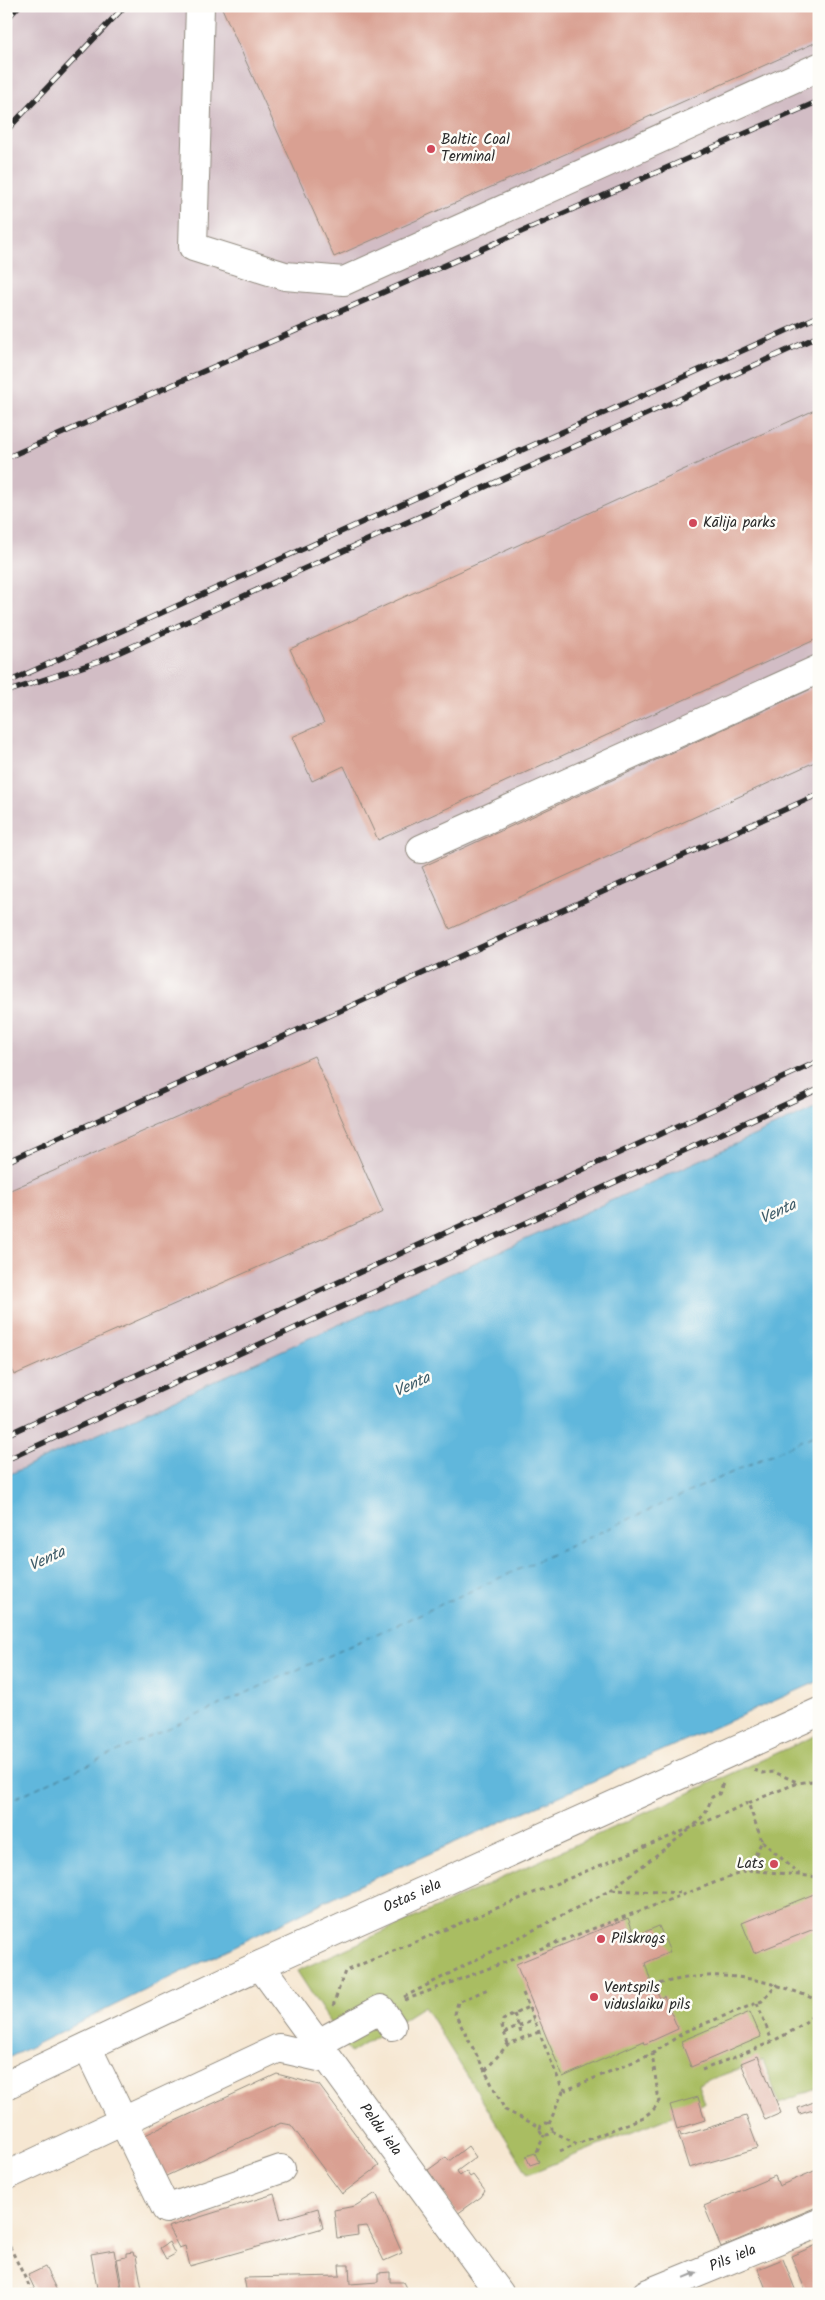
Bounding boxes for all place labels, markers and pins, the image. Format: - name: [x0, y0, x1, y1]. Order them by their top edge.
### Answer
- place label: Baltic Coal Terminal: [441, 128, 510, 169]
- marker: Baltic Coal Terminal: [425, 143, 437, 155]
- place label: Kālija parks: [703, 511, 776, 535]
- marker: Kālija parks: [687, 517, 699, 529]
- place label: Lats: [737, 1852, 765, 1876]
- marker: Lats: [768, 1858, 780, 1870]
- place label: Pilskrogs: [611, 1927, 666, 1951]
- marker: Pilskrogs: [595, 1933, 607, 1945]
- place label: Ventspils viduslaiku pils: [604, 1976, 691, 2017]
- marker: Ventspils viduslaiku pils: [588, 1991, 600, 2003]

